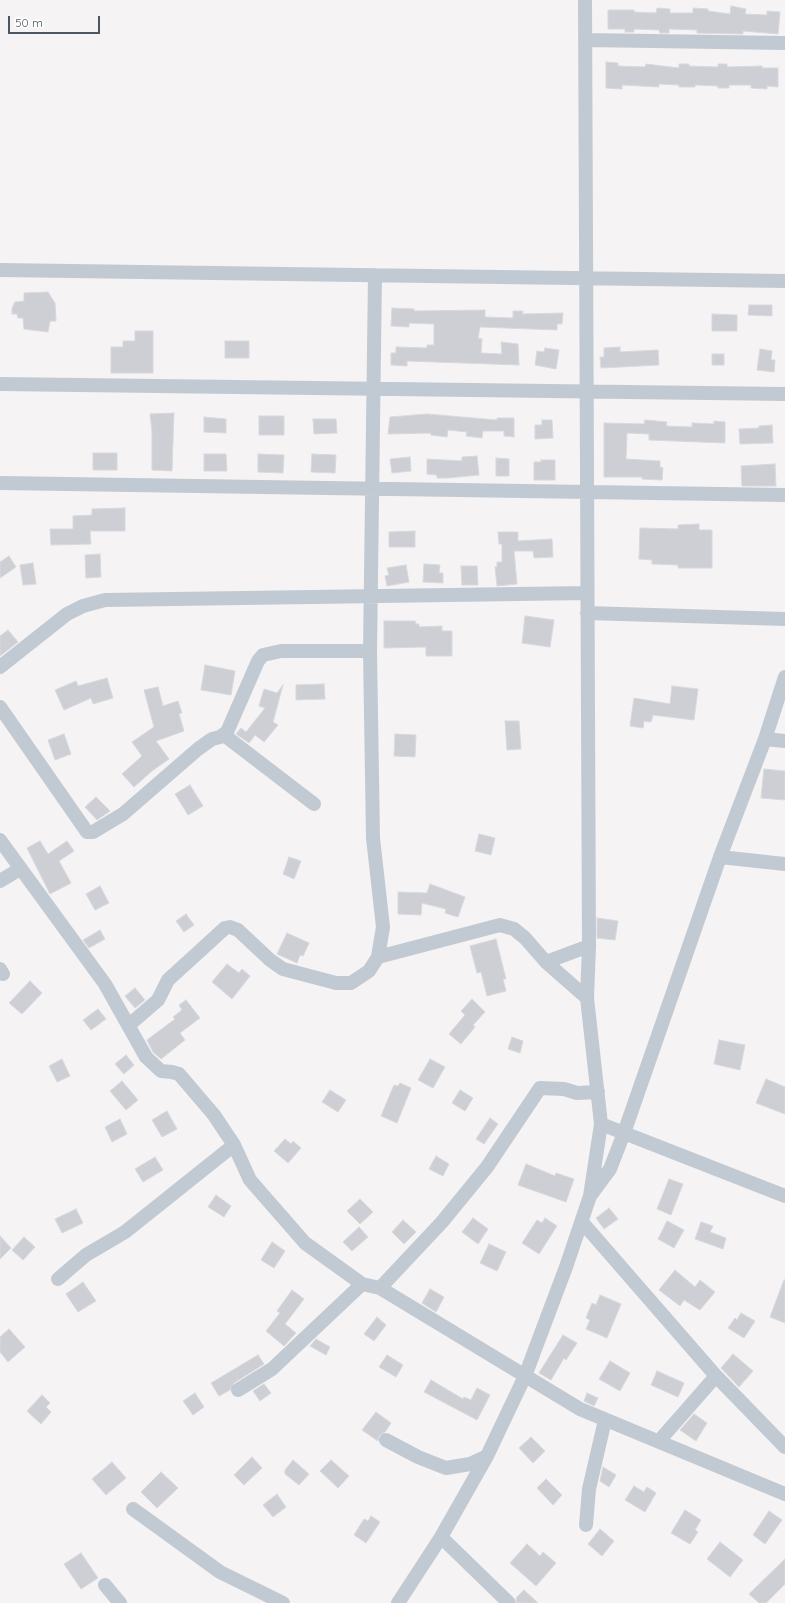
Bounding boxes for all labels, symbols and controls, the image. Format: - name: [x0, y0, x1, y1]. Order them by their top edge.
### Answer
- scale bar: [10, 8, 102, 34]
- text: 50 m: [15, 15, 43, 30]

